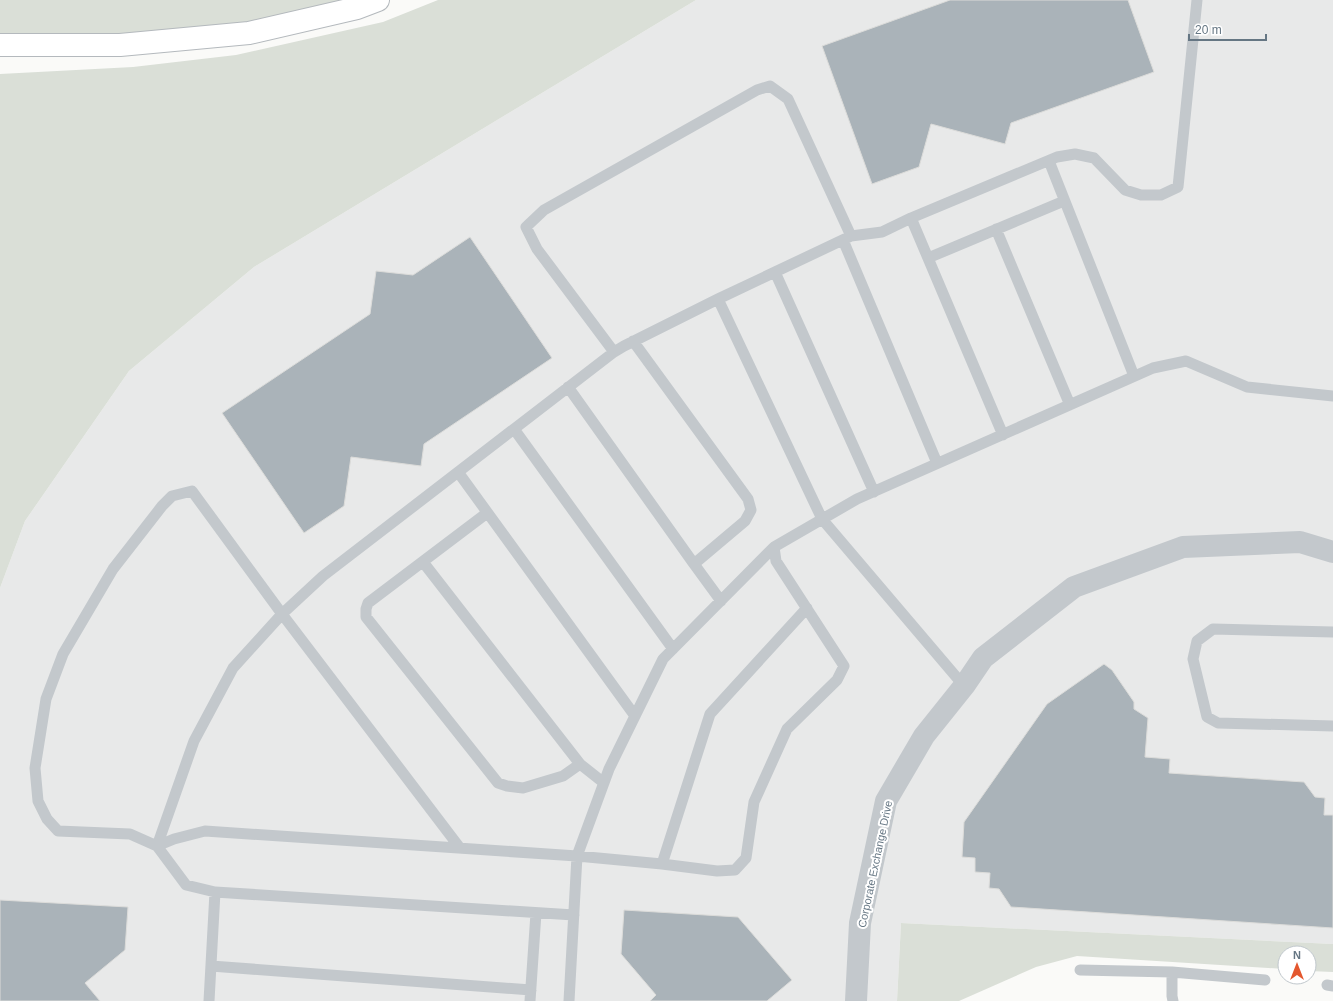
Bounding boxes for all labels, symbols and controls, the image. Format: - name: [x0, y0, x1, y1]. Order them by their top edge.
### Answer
- scale bar: [1189, 16, 1266, 42]
- text: 20 m: [1195, 23, 1222, 37]
- street label: Corporate Exchange Drive: [856, 799, 894, 929]
- north arrow: [1277, 945, 1317, 985]
- text: N: [1293, 949, 1301, 961]

